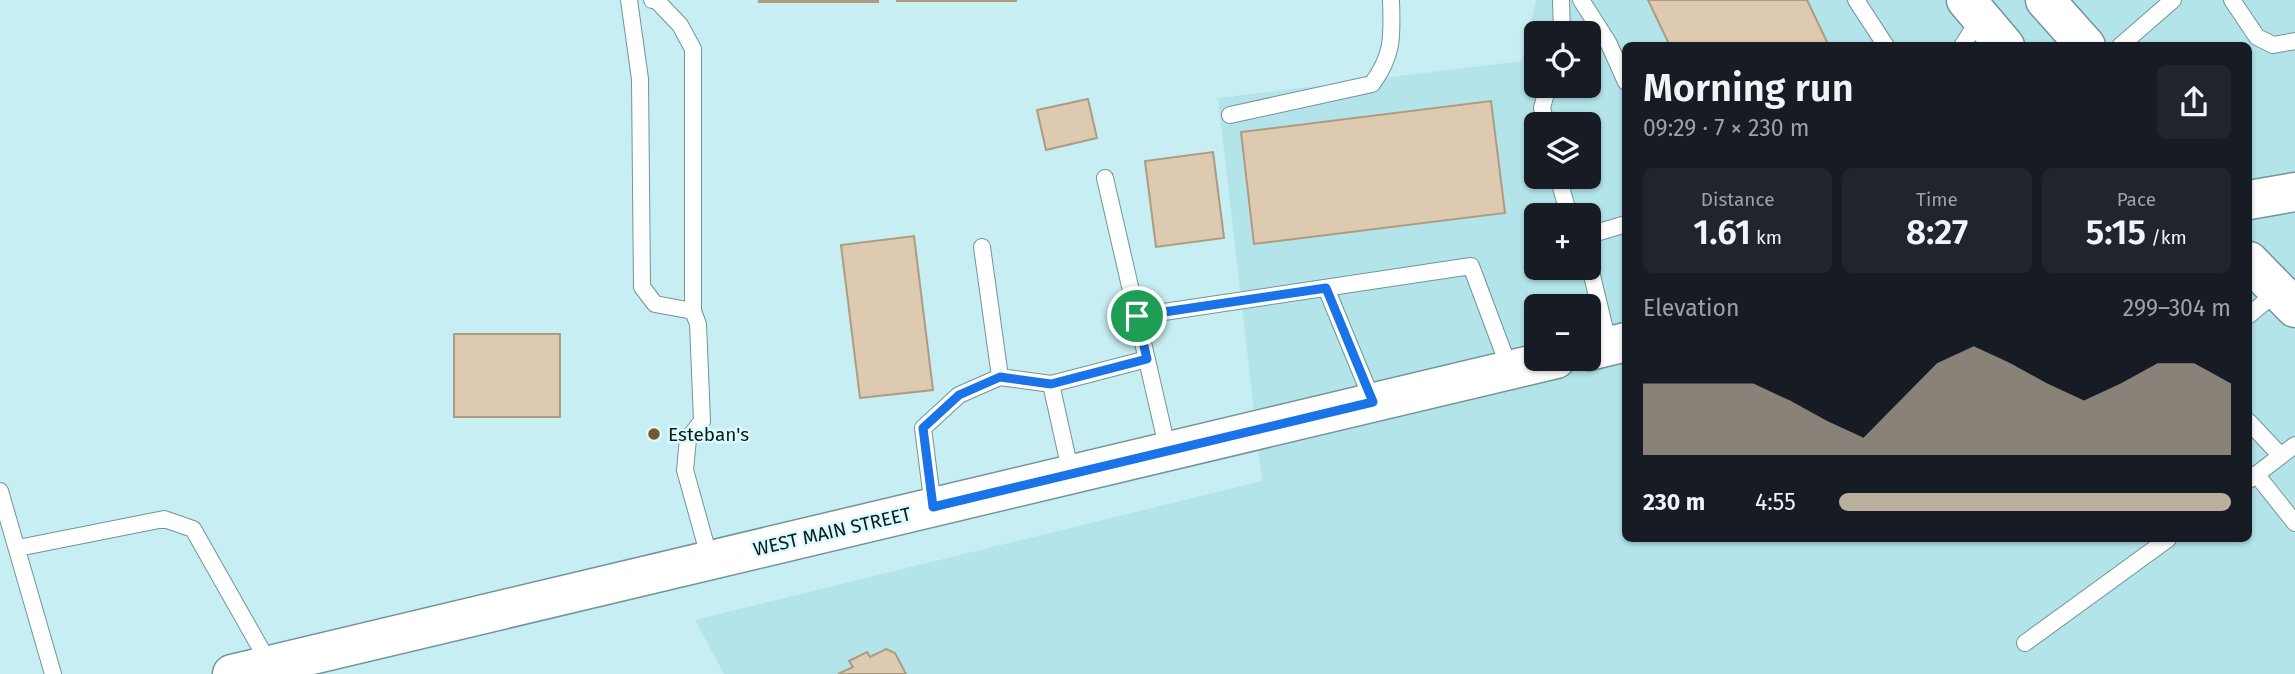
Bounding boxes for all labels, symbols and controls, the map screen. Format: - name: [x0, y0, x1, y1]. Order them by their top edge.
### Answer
- map controls: [1524, 21, 1601, 371]
- button: locate: [1524, 21, 1601, 98]
- text: Morning run: [1643, 65, 1854, 111]
- button: share: [2157, 65, 2231, 139]
- button: layers: [1524, 112, 1601, 189]
- text: 09:29 · 7 × 230 m: [1643, 114, 1809, 142]
- text: Distance: [1701, 188, 1775, 211]
- text: Time: [1916, 188, 1958, 211]
- text: Pace: [2117, 188, 2156, 211]
- button: +: [1524, 203, 1601, 280]
- text: 1.61: [1693, 211, 1751, 253]
- text: 8:27: [1906, 211, 1968, 253]
- text: 5:15: [2086, 211, 2146, 253]
- text: km: [1751, 226, 1782, 249]
- text: /km: [2146, 226, 2187, 249]
- pin: [1107, 286, 1167, 346]
- button: −: [1524, 294, 1601, 371]
- text: Elevation: [1643, 294, 1739, 322]
- text: 299–304 m: [2123, 294, 2231, 322]
- icon: arrive: [1118, 297, 1156, 335]
- place label: Esteban's: [668, 423, 749, 446]
- marker: Esteban's: [646, 426, 662, 442]
- text: 230 m: [1643, 488, 1705, 516]
- text: 4:55: [1755, 488, 1796, 516]
- street label: WEST MAIN STREET: [751, 502, 913, 561]

